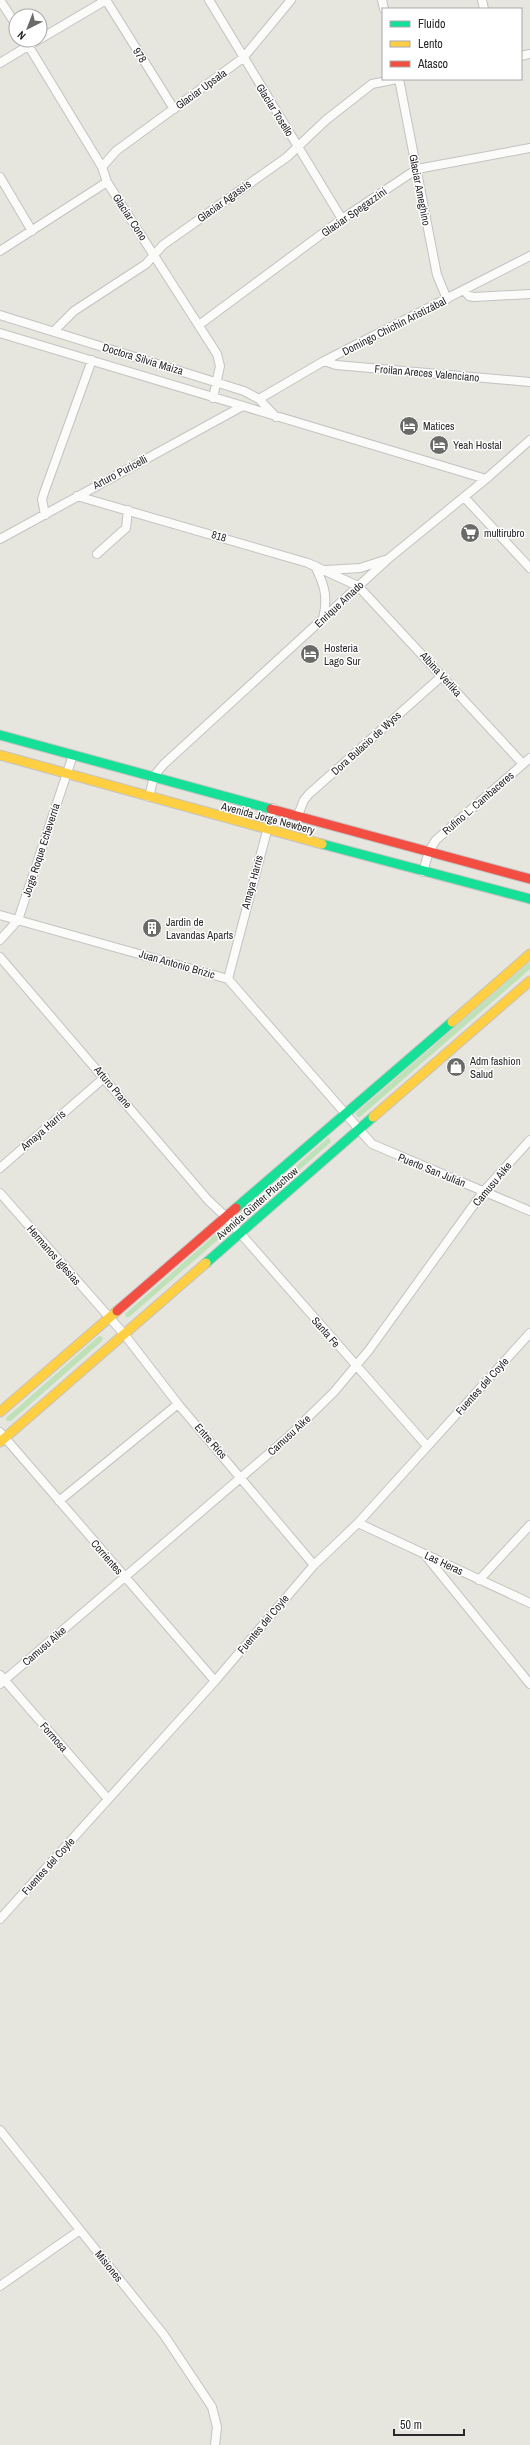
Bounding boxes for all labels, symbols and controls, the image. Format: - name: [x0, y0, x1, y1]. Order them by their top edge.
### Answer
- north arrow: [8, 8, 48, 48]
- legend: [382, 8, 522, 80]
- text: Fluido: [418, 16, 445, 32]
- text: N: [14, 28, 28, 43]
- text: Lento: [418, 36, 443, 52]
- street label: 978: [130, 45, 150, 65]
- text: Atasco: [417, 56, 448, 72]
- street label: Glaciar Upsala: [173, 66, 229, 112]
- street label: Glaciar Tosello: [253, 81, 297, 139]
- street label: Glaciar Ameghino: [406, 153, 434, 227]
- street label: Glaciar Agassis: [194, 176, 254, 225]
- street label: Glaciar Spegazzini: [319, 184, 389, 240]
- street label: Glaciar Cono: [110, 191, 150, 243]
- street label: Domingo Chichín Aristizábal: [340, 294, 448, 358]
- street label: Doctora Silvia Maiza: [101, 340, 185, 378]
- street label: Froilan Areces Valenciano: [374, 361, 480, 385]
- hotel icon: Matices: [398, 415, 420, 437]
- place label: Matices: [423, 419, 455, 433]
- hotel icon: Yeah Hostal: [428, 434, 450, 456]
- place label: Yeah Hostal: [453, 438, 501, 452]
- street label: Arturo Puricelli: [89, 452, 150, 493]
- supermarket icon: multirubro: [459, 522, 481, 544]
- place label: multirubro: [484, 526, 525, 540]
- street label: 818: [210, 527, 228, 545]
- street label: Enrique Amado: [311, 578, 367, 630]
- place label: Hosteria Lago Sur: [324, 641, 361, 668]
- hotel icon: Hosteria Lago Sur: [299, 643, 321, 665]
- street label: Albina Verlika: [417, 648, 465, 699]
- street label: Dora Bulacio de Wyss: [328, 708, 404, 778]
- street label: Rufino L. Cambaceres: [439, 768, 517, 838]
- street label: Avenida Jorge Newbery: [219, 799, 317, 837]
- street label: Jorge Roque Echeverría: [19, 801, 63, 899]
- street label: Amaya Harris: [238, 853, 266, 911]
- place label: Jardin de Lavandas Aparts: [166, 915, 234, 942]
- building icon: Jardin de Lavandas Aparts: [141, 917, 163, 939]
- street label: Juan Antonio Brizic: [137, 946, 217, 982]
- place label: Adm fashion Salud: [469, 1054, 521, 1081]
- shop icon: Adm fashion Salud: [445, 1056, 467, 1078]
- street label: Arturo Prane: [91, 1062, 135, 1111]
- street label: Amaya Harris: [17, 1106, 69, 1154]
- street label: Puerto San Julián: [396, 1150, 468, 1190]
- street label: Camusu Aike: [469, 1159, 515, 1209]
- street label: Avenida Günter Pluschow: [212, 1163, 301, 1243]
- street label: Hermanos Iglesias: [24, 1222, 84, 1288]
- street label: Santa Fe: [309, 1314, 343, 1350]
- street label: Fuentes del Coyle: [452, 1354, 512, 1418]
- street label: Camusu Aike: [265, 1412, 313, 1458]
- street label: Entre Ríos: [192, 1420, 231, 1462]
- street label: Corrientes: [88, 1537, 126, 1578]
- street label: Las Heras: [422, 1548, 466, 1578]
- street label: Fuentes del Coyle: [234, 1592, 292, 1656]
- street label: Camusu Aike: [19, 1623, 69, 1669]
- street label: Formosa: [37, 1719, 71, 1755]
- street label: Fuentes del Coyle: [18, 1834, 78, 1898]
- street label: Misiones: [92, 2247, 126, 2285]
- scale bar: [394, 2411, 464, 2437]
- text: 50 m: [400, 2417, 422, 2433]

